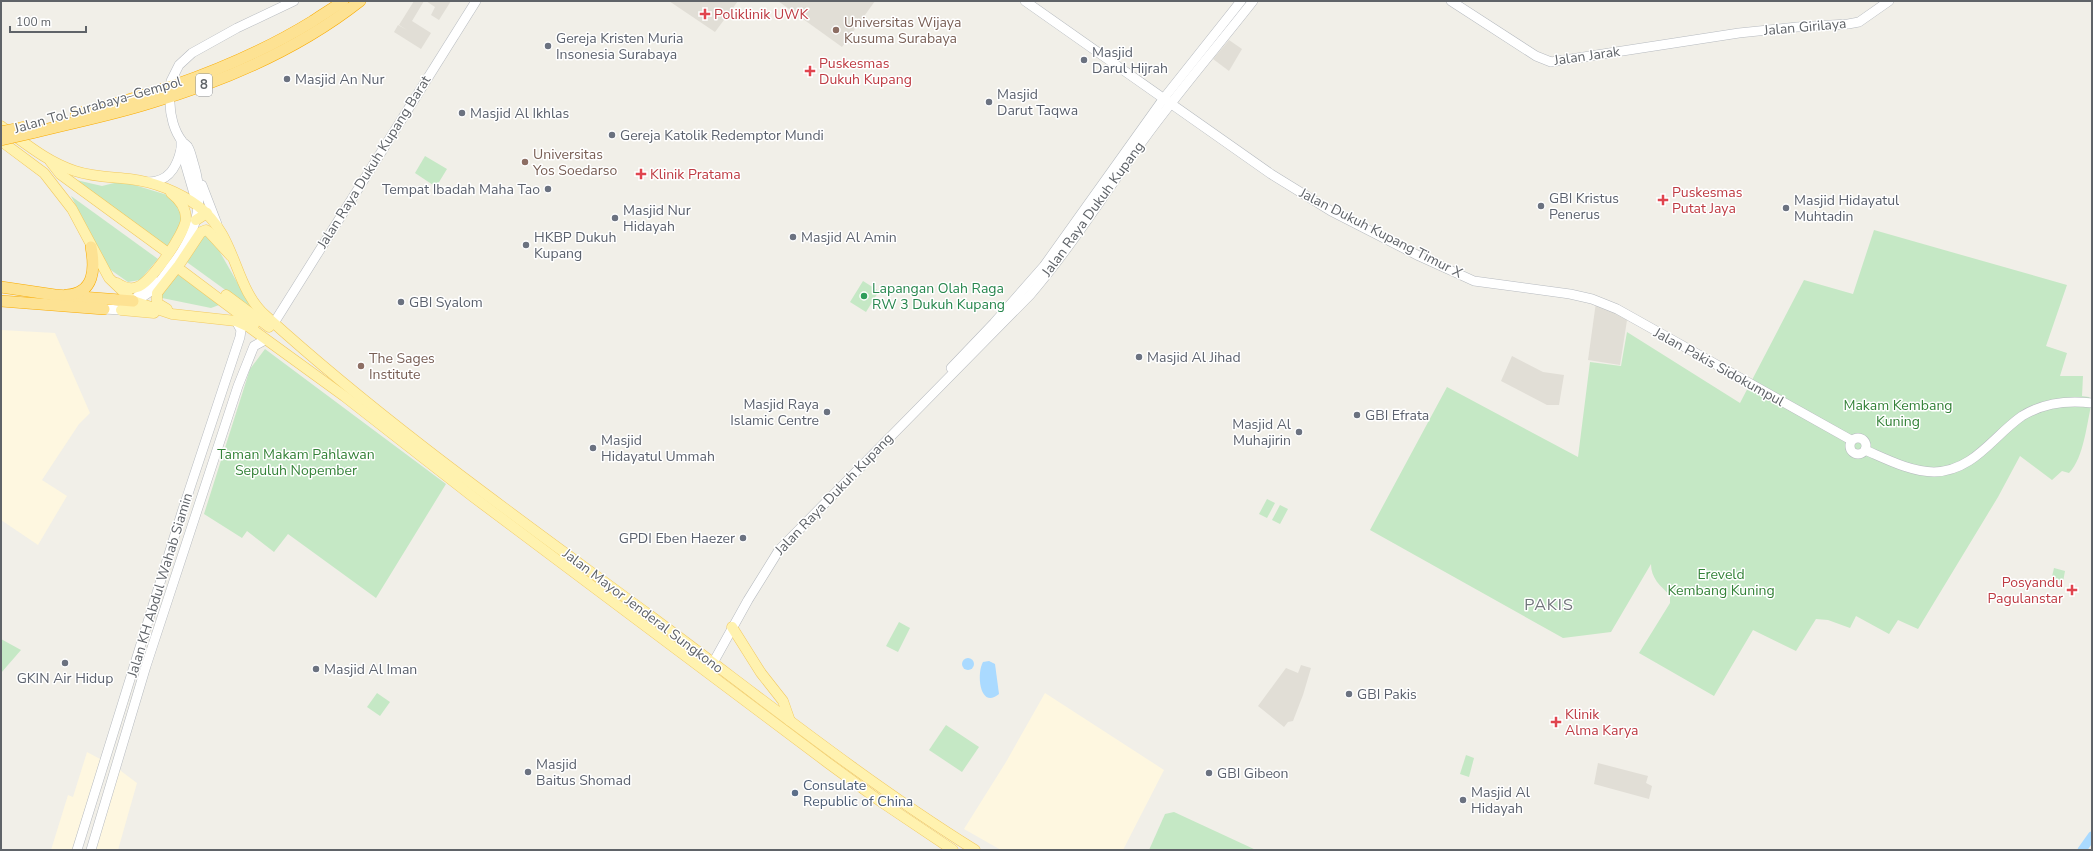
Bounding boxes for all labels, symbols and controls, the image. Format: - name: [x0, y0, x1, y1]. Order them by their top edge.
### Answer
- place label: Poliklinik UWK: [714, 5, 809, 24]
- scale bar: [10, 8, 86, 34]
- marker: Poliklinik UWK: [699, 8, 711, 20]
- place label: Universitas Wijaya Kusuma Surabaya: [844, 13, 961, 48]
- text: 100 m: [16, 14, 51, 30]
- street label: Jalan Girilaya: [1762, 14, 1847, 40]
- marker: Universitas Wijaya Kusuma Surabaya: [831, 25, 841, 35]
- place label: Gereja Kristen Muria Insonesia Surabaya: [556, 29, 683, 64]
- marker: Gereja Kristen Muria Insonesia Surabaya: [543, 41, 553, 51]
- street label: Jalan Jarak: [1552, 42, 1622, 70]
- place label: Masjid Darul Hijrah: [1092, 43, 1168, 78]
- place label: Puskesmas Dukuh Kupang: [819, 54, 912, 89]
- marker: Masjid Darul Hijrah: [1079, 55, 1089, 65]
- marker: Puskesmas Dukuh Kupang: [804, 65, 816, 77]
- place label: Masjid An Nur: [295, 70, 384, 89]
- street label: Jalan Tol Surabaya–Gempol: [11, 72, 185, 138]
- street label: Jalan Raya Dukuh Kupang Barat: [312, 72, 435, 253]
- road number: 8: [196, 74, 212, 96]
- marker: Masjid An Nur: [282, 74, 292, 84]
- place label: Masjid Darut Taqwa: [997, 85, 1078, 120]
- marker: Masjid Darut Taqwa: [984, 97, 994, 107]
- place label: Masjid Al Ikhlas: [470, 104, 569, 123]
- marker: Masjid Al Ikhlas: [457, 108, 467, 118]
- place label: Gereja Katolik Redemptor Mundi: [620, 126, 824, 145]
- marker: Gereja Katolik Redemptor Mundi: [607, 130, 617, 140]
- street label: Jalan Raya Dukuh Kupang: [1037, 138, 1148, 281]
- place label: Universitas Yos Soedarso: [532, 145, 617, 180]
- marker: Universitas Yos Soedarso: [520, 157, 530, 167]
- place label: Klinik Pratama: [650, 165, 741, 184]
- marker: Klinik Pratama: [635, 168, 647, 180]
- place label: Tempat Ibadah Maha Tao: [382, 180, 540, 199]
- street label: Jalan Dukuh Kupang Timur X: [1295, 183, 1466, 282]
- place label: Puskesmas Putat Jaya: [1672, 183, 1743, 218]
- marker: Tempat Ibadah Maha Tao: [543, 184, 553, 194]
- place label: GBI Kristus Penerus: [1549, 189, 1619, 224]
- place label: Masjid Hidayatul Muhtadin: [1794, 191, 1900, 226]
- marker: Puskesmas Putat Jaya: [1657, 194, 1669, 206]
- place label: Masjid Nur Hidayah: [623, 201, 691, 236]
- marker: GBI Kristus Penerus: [1536, 201, 1546, 211]
- marker: Masjid Hidayatul Muhtadin: [1781, 203, 1791, 213]
- marker: Masjid Nur Hidayah: [610, 213, 620, 223]
- place label: HKBP Dukuh Kupang: [534, 228, 616, 263]
- place label: Masjid Al Amin: [801, 228, 897, 247]
- marker: Masjid Al Amin: [788, 232, 798, 242]
- marker: HKBP Dukuh Kupang: [521, 240, 531, 250]
- place label: Lapangan Olah Raga RW 3 Dukuh Kupang: [872, 279, 1005, 314]
- marker: Lapangan Olah Raga RW 3 Dukuh Kupang: [859, 291, 869, 301]
- place label: GBI Syalom: [409, 293, 483, 312]
- marker: GBI Syalom: [396, 297, 406, 307]
- street label: Jalan Pakis Sidokumpul: [1649, 323, 1788, 411]
- place label: Masjid Al Jihad: [1147, 348, 1241, 367]
- place label: The Sages Institute: [369, 349, 435, 384]
- marker: Masjid Al Jihad: [1134, 352, 1144, 362]
- marker: The Sages Institute: [356, 361, 366, 371]
- place label: Masjid Raya Islamic Centre: [730, 395, 819, 430]
- park label: Makam Kembang Kuning: [1843, 396, 1953, 431]
- place label: GBI Efrata: [1365, 406, 1429, 425]
- marker: Masjid Raya Islamic Centre: [822, 407, 832, 417]
- marker: GBI Efrata: [1352, 410, 1362, 420]
- place label: Masjid Al Muhajirin: [1232, 415, 1292, 450]
- marker: Masjid Al Muhajirin: [1294, 427, 1304, 437]
- street label: Jalan Raya Dukuh Kupang: [770, 429, 897, 560]
- place label: Masjid Hidayatul Ummah: [601, 431, 715, 466]
- marker: Masjid Hidayatul Ummah: [588, 443, 598, 453]
- park label: Taman Makam Pahlawan Sepuluh Nopember: [217, 445, 375, 480]
- street label: Jalan KH Abdul Wahab Siamin: [123, 490, 197, 680]
- place label: GPDI Eben Haezer: [619, 529, 735, 548]
- marker: GPDI Eben Haezer: [738, 533, 748, 543]
- street label: Jalan Mayor Jenderal Sungkono: [558, 544, 727, 678]
- park label: Ereveld Kembang Kuning: [1667, 565, 1775, 600]
- place label: Posyandu Pagulanstar: [1987, 573, 2063, 608]
- marker: Posyandu Pagulanstar: [2066, 584, 2078, 596]
- district label: PAKIS: [1524, 594, 1574, 616]
- marker: GKIN Air Hidup: [60, 658, 70, 668]
- place label: Masjid Al Iman: [324, 660, 417, 679]
- marker: Masjid Al Iman: [311, 664, 321, 674]
- place label: GKIN Air Hidup: [17, 669, 113, 688]
- place label: GBI Pakis: [1357, 685, 1417, 704]
- marker: GBI Pakis: [1344, 689, 1354, 699]
- place label: Klinik Alma Karya: [1565, 705, 1638, 740]
- marker: Klinik Alma Karya: [1550, 716, 1562, 728]
- place label: Masjid Baitus Shomad: [536, 755, 631, 790]
- place label: GBI Gibeon: [1217, 764, 1289, 783]
- marker: Masjid Baitus Shomad: [523, 767, 533, 777]
- marker: GBI Gibeon: [1204, 768, 1214, 778]
- place label: Consulate Republic of China: [803, 776, 913, 811]
- place label: Masjid Al Hidayah: [1471, 783, 1531, 818]
- marker: Consulate Republic of China: [790, 788, 800, 798]
- marker: Masjid Al Hidayah: [1458, 795, 1468, 805]

